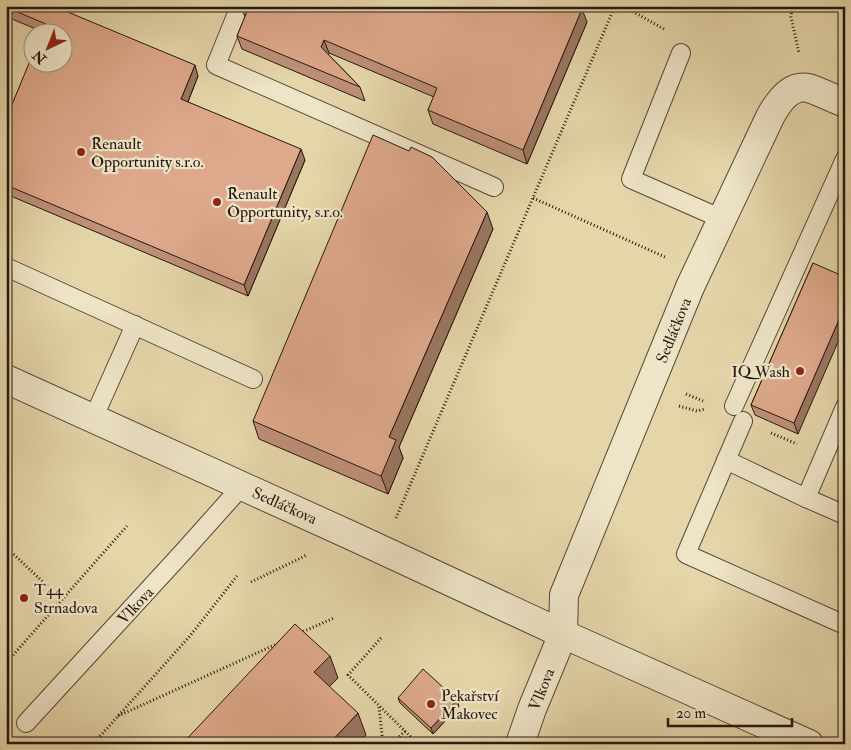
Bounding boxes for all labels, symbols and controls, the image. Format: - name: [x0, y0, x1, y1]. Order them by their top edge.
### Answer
- north arrow: [22, 22, 72, 72]
- text: N: [29, 46, 51, 68]
- place label: Renault Opportunity s.r.o.: [91, 134, 204, 173]
- marker: Renault Opportunity s.r.o.: [75, 146, 87, 158]
- place label: Renault Opportunity, s.r.o.: [227, 184, 343, 223]
- marker: Renault Opportunity, s.r.o.: [211, 196, 223, 208]
- street label: Sedláčkova: [652, 294, 696, 366]
- place label: IQ Wash: [732, 362, 791, 382]
- marker: IQ Wash: [794, 365, 806, 377]
- street label: Sedláčkova: [249, 483, 321, 529]
- place label: T44 Strnadova: [34, 580, 98, 618]
- street label: Vlkova: [113, 582, 158, 629]
- marker: T44 Strnadova: [18, 592, 30, 604]
- street label: Vlkova: [524, 665, 560, 714]
- place label: Pekařství Makovec: [441, 686, 500, 724]
- scale bar: [668, 695, 792, 727]
- marker: Pekařství Makovec: [425, 698, 437, 710]
- text: 20 m: [676, 704, 706, 723]

